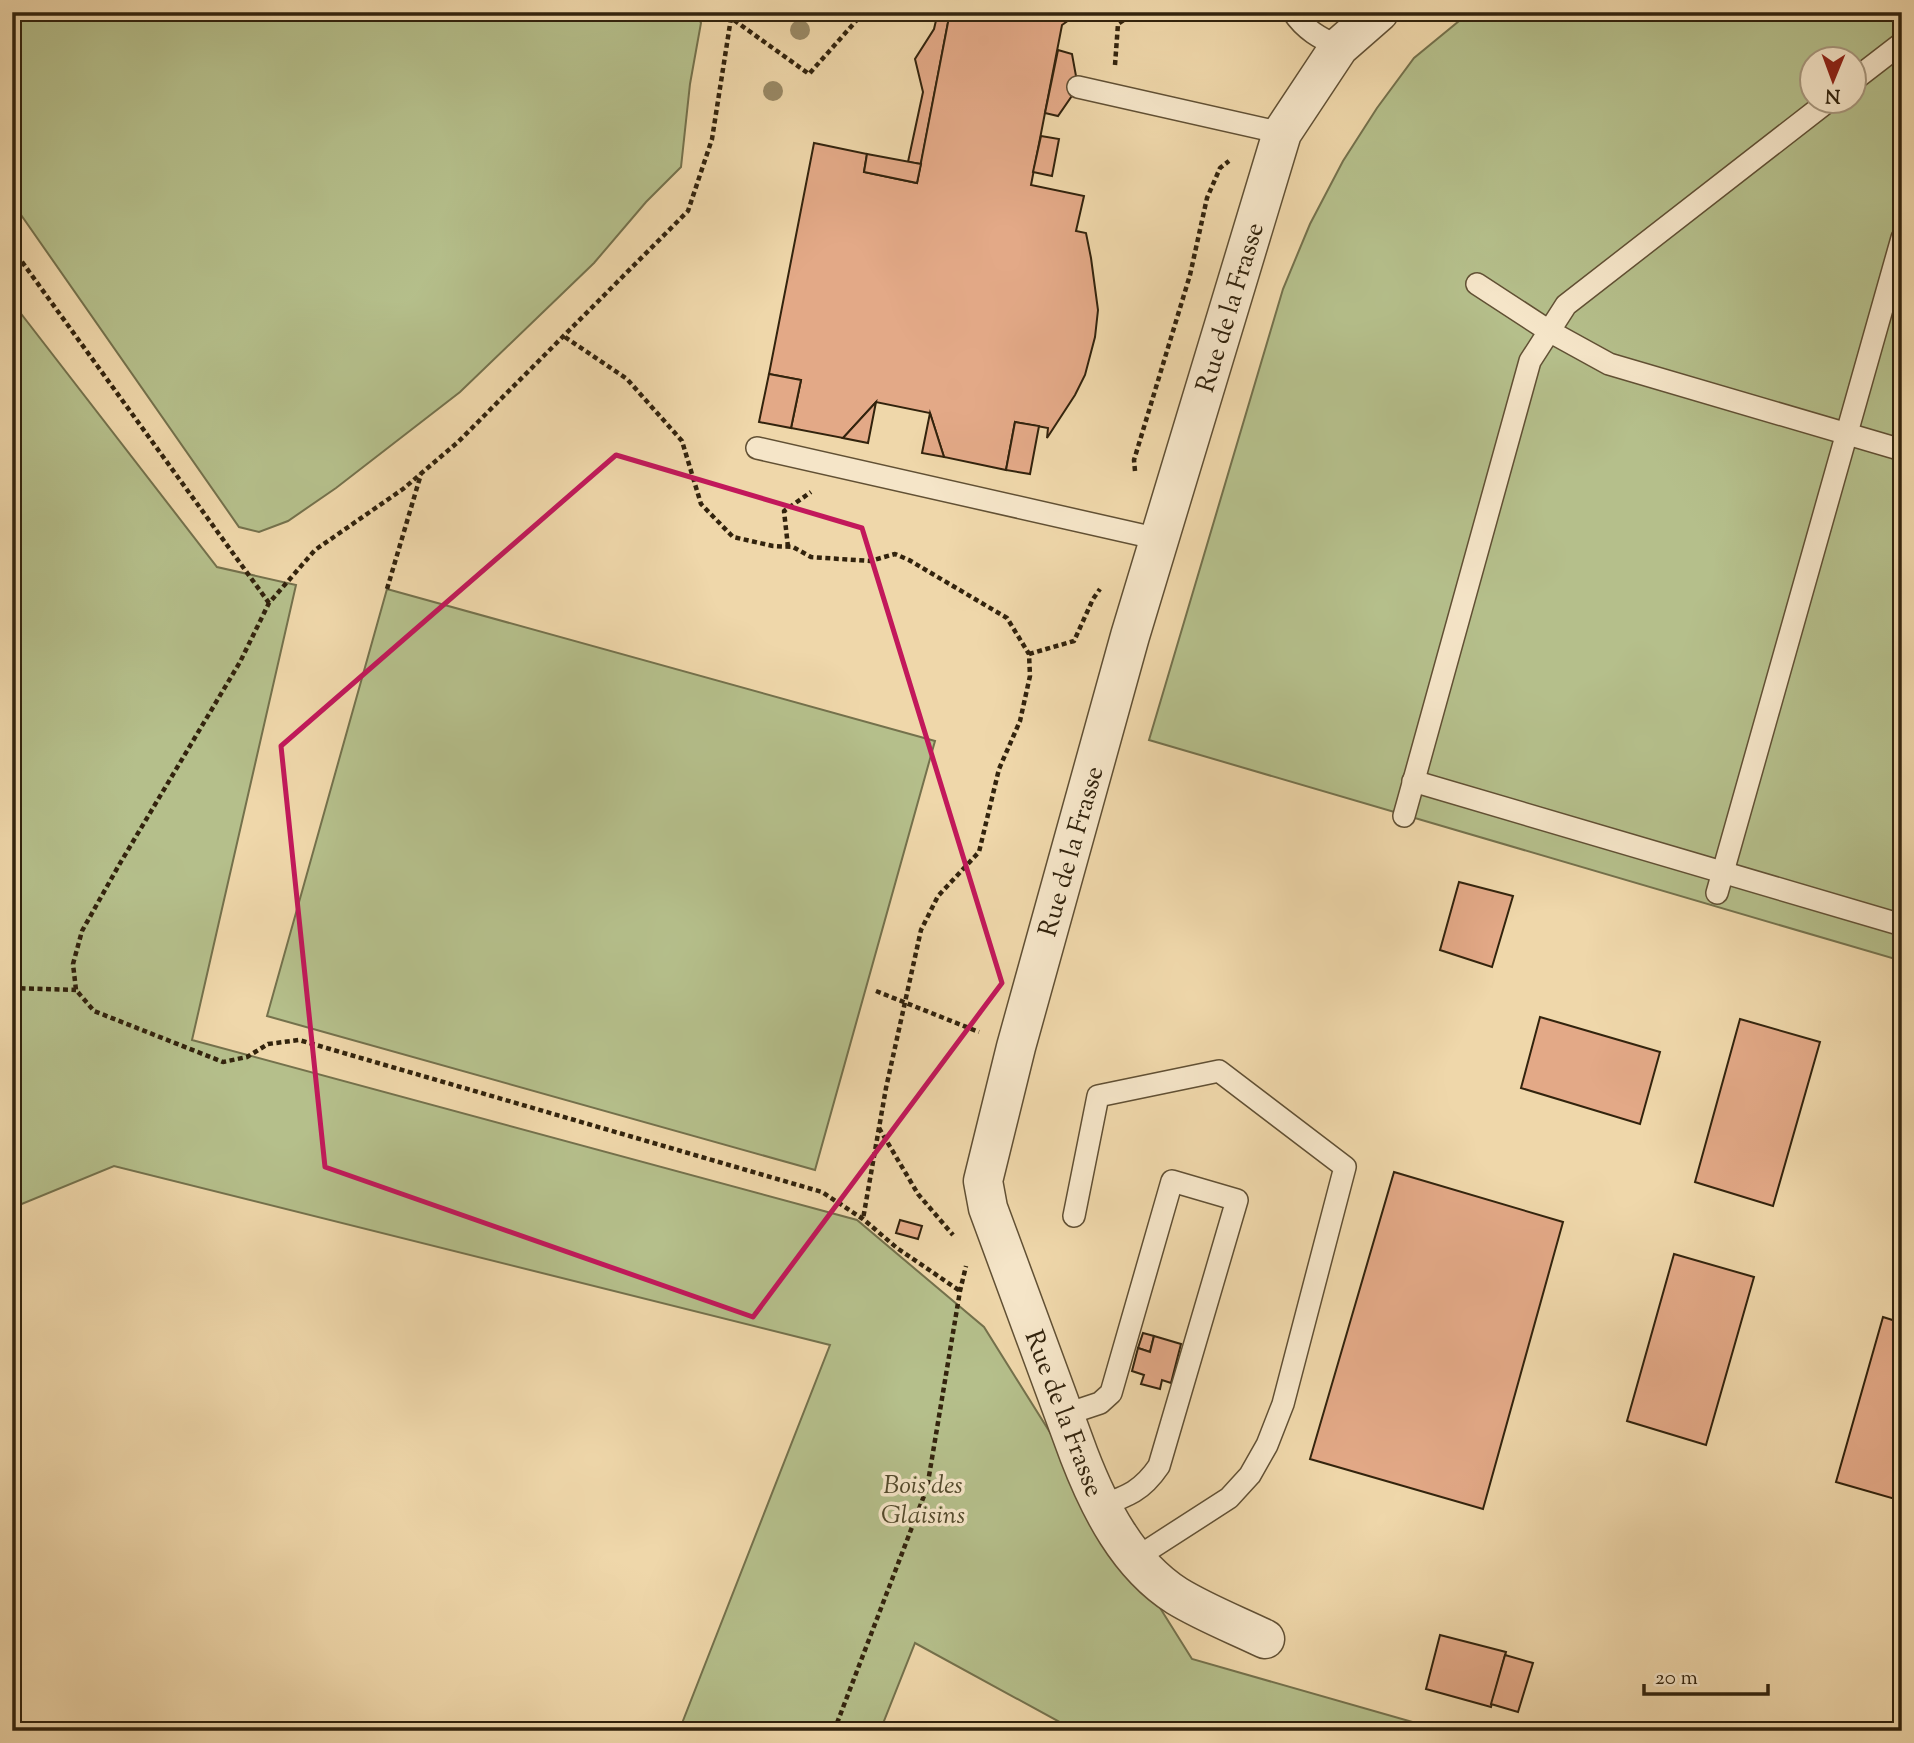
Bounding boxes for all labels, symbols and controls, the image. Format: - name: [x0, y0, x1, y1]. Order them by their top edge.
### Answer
- north arrow: [1798, 46, 1868, 116]
- text: N: [1825, 81, 1841, 108]
- street label: Rue de la Frasse: [1188, 218, 1275, 397]
- street label: Rue de la Frasse: [1030, 762, 1114, 941]
- street label: Rue de la Frasse: [1014, 1325, 1111, 1503]
- park label: Bois des Glaisins: [881, 1468, 965, 1535]
- scale bar: [1644, 1652, 1769, 1696]
- text: 20 m: [1655, 1664, 1698, 1694]

